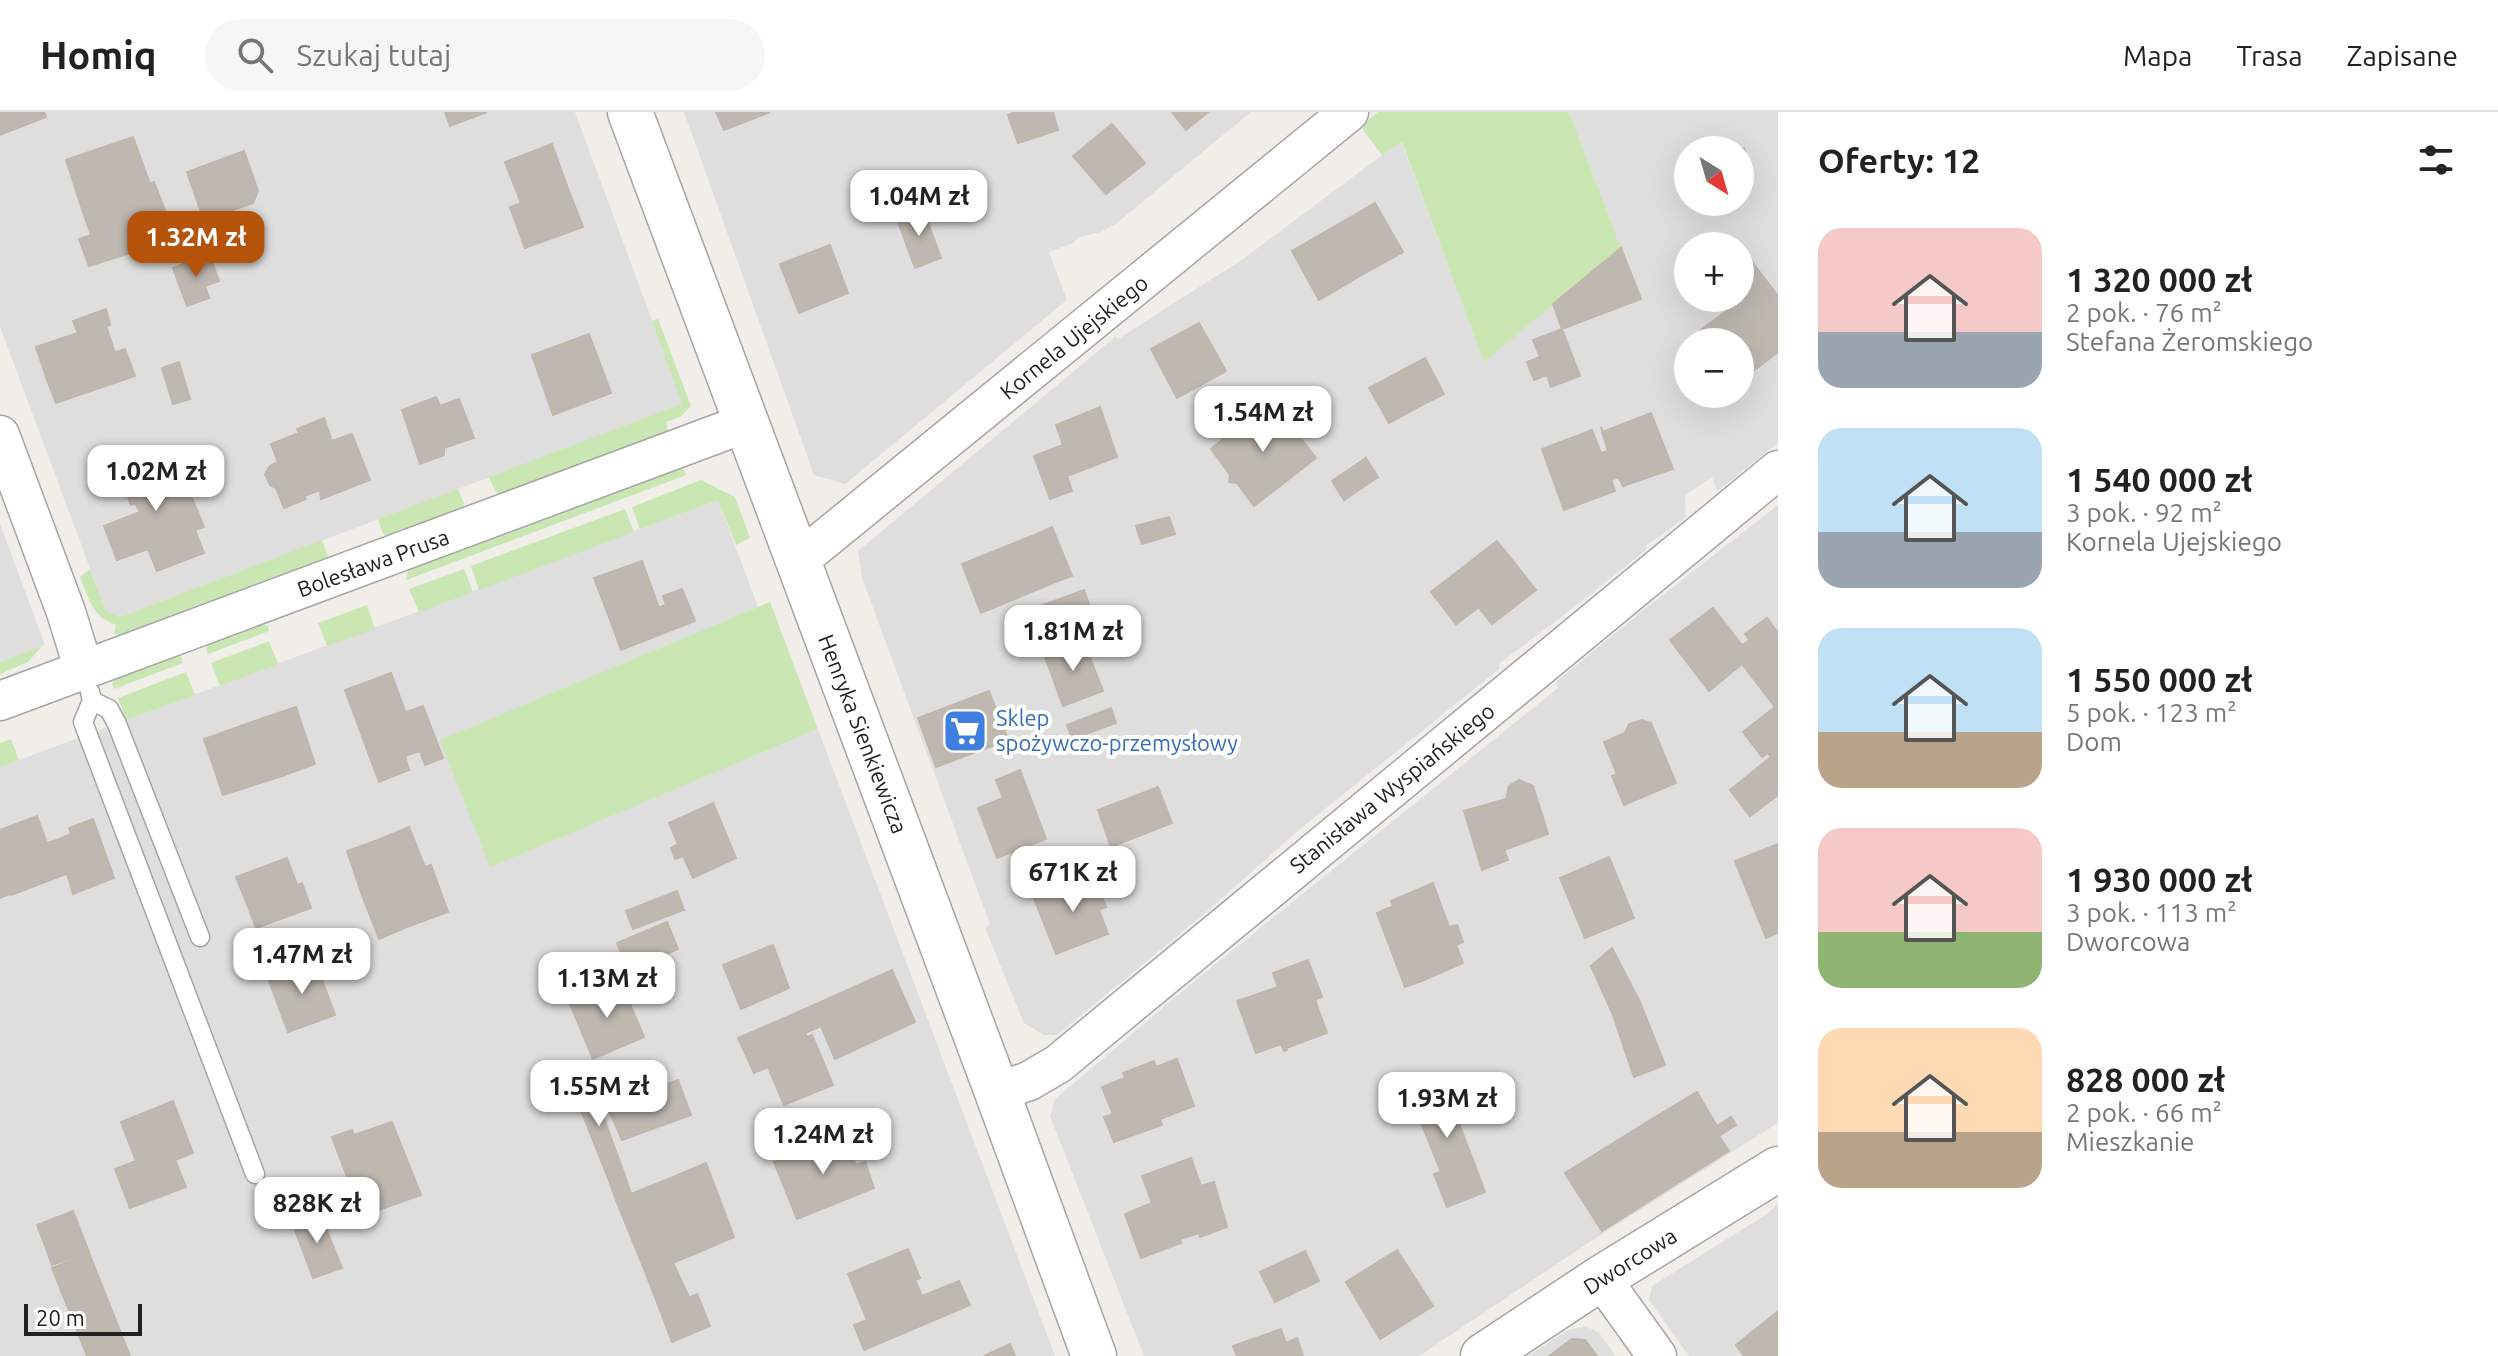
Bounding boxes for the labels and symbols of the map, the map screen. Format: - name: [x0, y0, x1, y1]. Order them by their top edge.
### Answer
- north arrow: [1674, 136, 1754, 216]
- pin: 1.04M zł: [836, 170, 1002, 238]
- pin: 1.32M zł: [113, 211, 279, 279]
- street label: Kornela Ujejskiego: [995, 269, 1153, 404]
- pin: 1.54M zł: [1180, 386, 1346, 454]
- pin: 1.02M zł: [73, 445, 239, 513]
- street label: Bolesława Prusa: [293, 523, 452, 602]
- pin: 1.81M zł: [990, 605, 1156, 673]
- street label: Henryka Sienkiewicza: [814, 631, 913, 837]
- street label: Stanisława Wyspiańskiego: [1284, 697, 1499, 878]
- place label: Sklep spożywczo-przemysłowy: [996, 705, 1238, 755]
- supermarket icon: Sklep spożywczo-przemysłowy: [941, 707, 989, 755]
- pin: 671K zł: [999, 846, 1147, 914]
- pin: 1.47M zł: [219, 928, 385, 996]
- pin: 1.13M zł: [524, 952, 690, 1020]
- pin: 1.55M zł: [516, 1060, 682, 1128]
- pin: 1.93M zł: [1364, 1072, 1530, 1140]
- pin: 1.24M zł: [740, 1108, 906, 1176]
- pin: 828K zł: [243, 1177, 391, 1245]
- street label: Dworcowa: [1579, 1222, 1681, 1299]
- scale bar: [24, 1300, 142, 1336]

